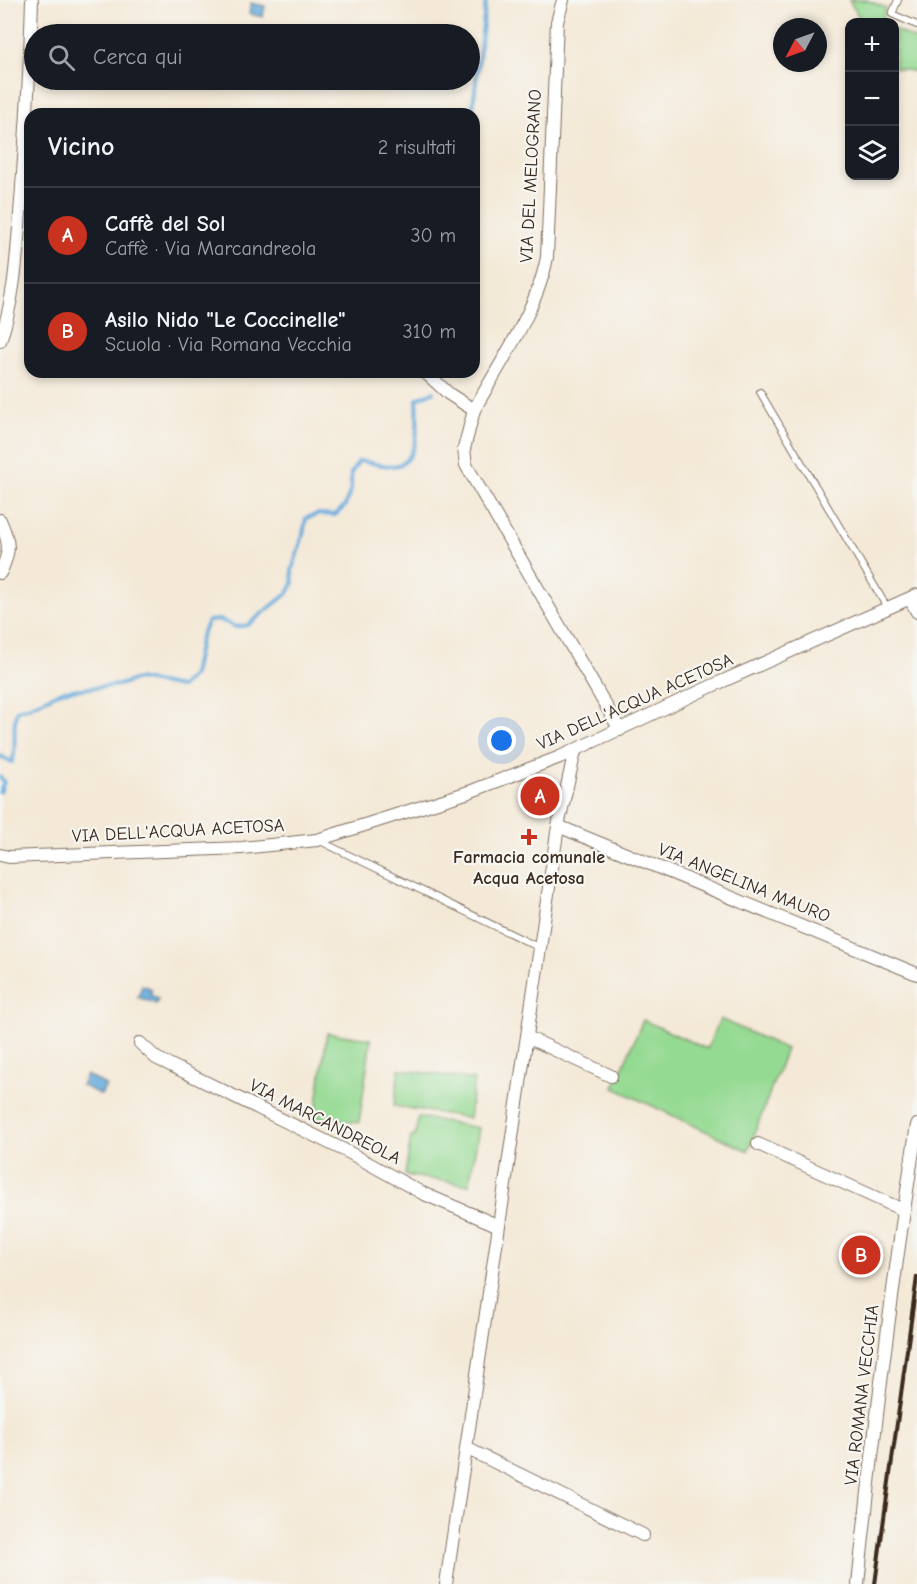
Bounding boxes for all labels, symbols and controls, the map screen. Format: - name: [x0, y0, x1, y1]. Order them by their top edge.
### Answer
- north arrow: [773, 18, 827, 72]
- map controls: [845, 18, 899, 180]
- button: +: [845, 18, 899, 72]
- search box: [24, 24, 480, 90]
- icon: search: [45, 41, 78, 74]
- text: Cerca qui: [93, 44, 183, 70]
- button: −: [845, 72, 899, 126]
- street label: VIA DEL MELOGRANO: [516, 89, 546, 263]
- button: layers: [845, 126, 899, 180]
- text: Vicino: [48, 132, 114, 162]
- text: 2 risultati: [378, 136, 456, 159]
- text: Caffè del Sol: [105, 211, 225, 237]
- text: A: [62, 224, 73, 247]
- text: 30 m: [410, 224, 456, 247]
- text: Caffè · Via Marcandreola: [105, 237, 316, 260]
- text: Asilo Nido "Le Coccinelle": [105, 307, 345, 333]
- text: B: [61, 320, 74, 343]
- text: 310 m: [403, 320, 456, 343]
- text: Scuola · Via Romana Vecchia: [105, 333, 352, 356]
- street label: VIA DELL'ACQUA ACETOSA: [534, 649, 736, 755]
- your location: [487, 726, 516, 755]
- pin: A: [520, 774, 560, 818]
- street label: VIA DELL'ACQUA ACETOSA: [71, 815, 285, 847]
- marker: Farmacia comunale Acqua Acetosa: [522, 830, 536, 844]
- street label: VIA ANGELINA MAURO: [655, 839, 833, 927]
- place label: Farmacia comunale Acqua Acetosa: [453, 847, 605, 889]
- street label: VIA MARCANDREOLA: [246, 1075, 404, 1169]
- pin: B: [842, 1232, 880, 1278]
- street label: VIA ROMANA VECCHIA: [840, 1303, 884, 1487]

